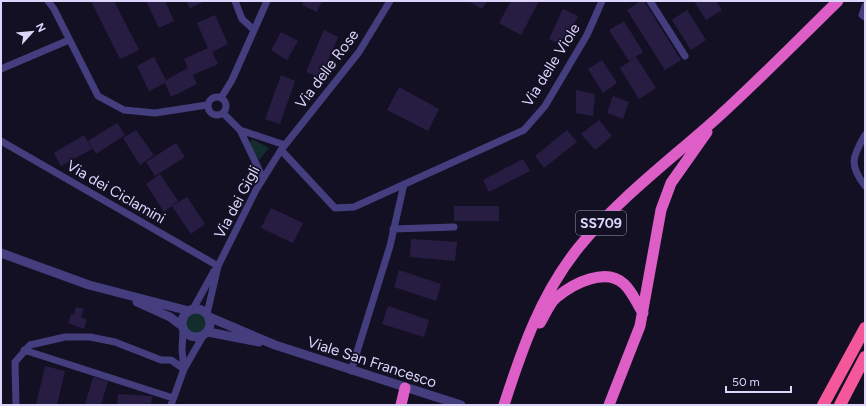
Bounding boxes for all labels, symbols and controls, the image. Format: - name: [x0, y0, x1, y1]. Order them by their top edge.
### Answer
- north arrow: [12, 12, 52, 52]
- street label: Via delle Viole: [518, 20, 584, 110]
- text: N: [33, 21, 48, 34]
- street label: Via delle Rose: [292, 26, 362, 112]
- street label: Via dei Ciclamini: [63, 156, 169, 228]
- street label: Via dei Gigli: [210, 163, 264, 241]
- road number: SS709: [576, 211, 626, 235]
- street label: Viale San Francesco: [305, 333, 439, 391]
- scale bar: [726, 368, 791, 394]
- text: 50 m: [732, 375, 760, 389]

